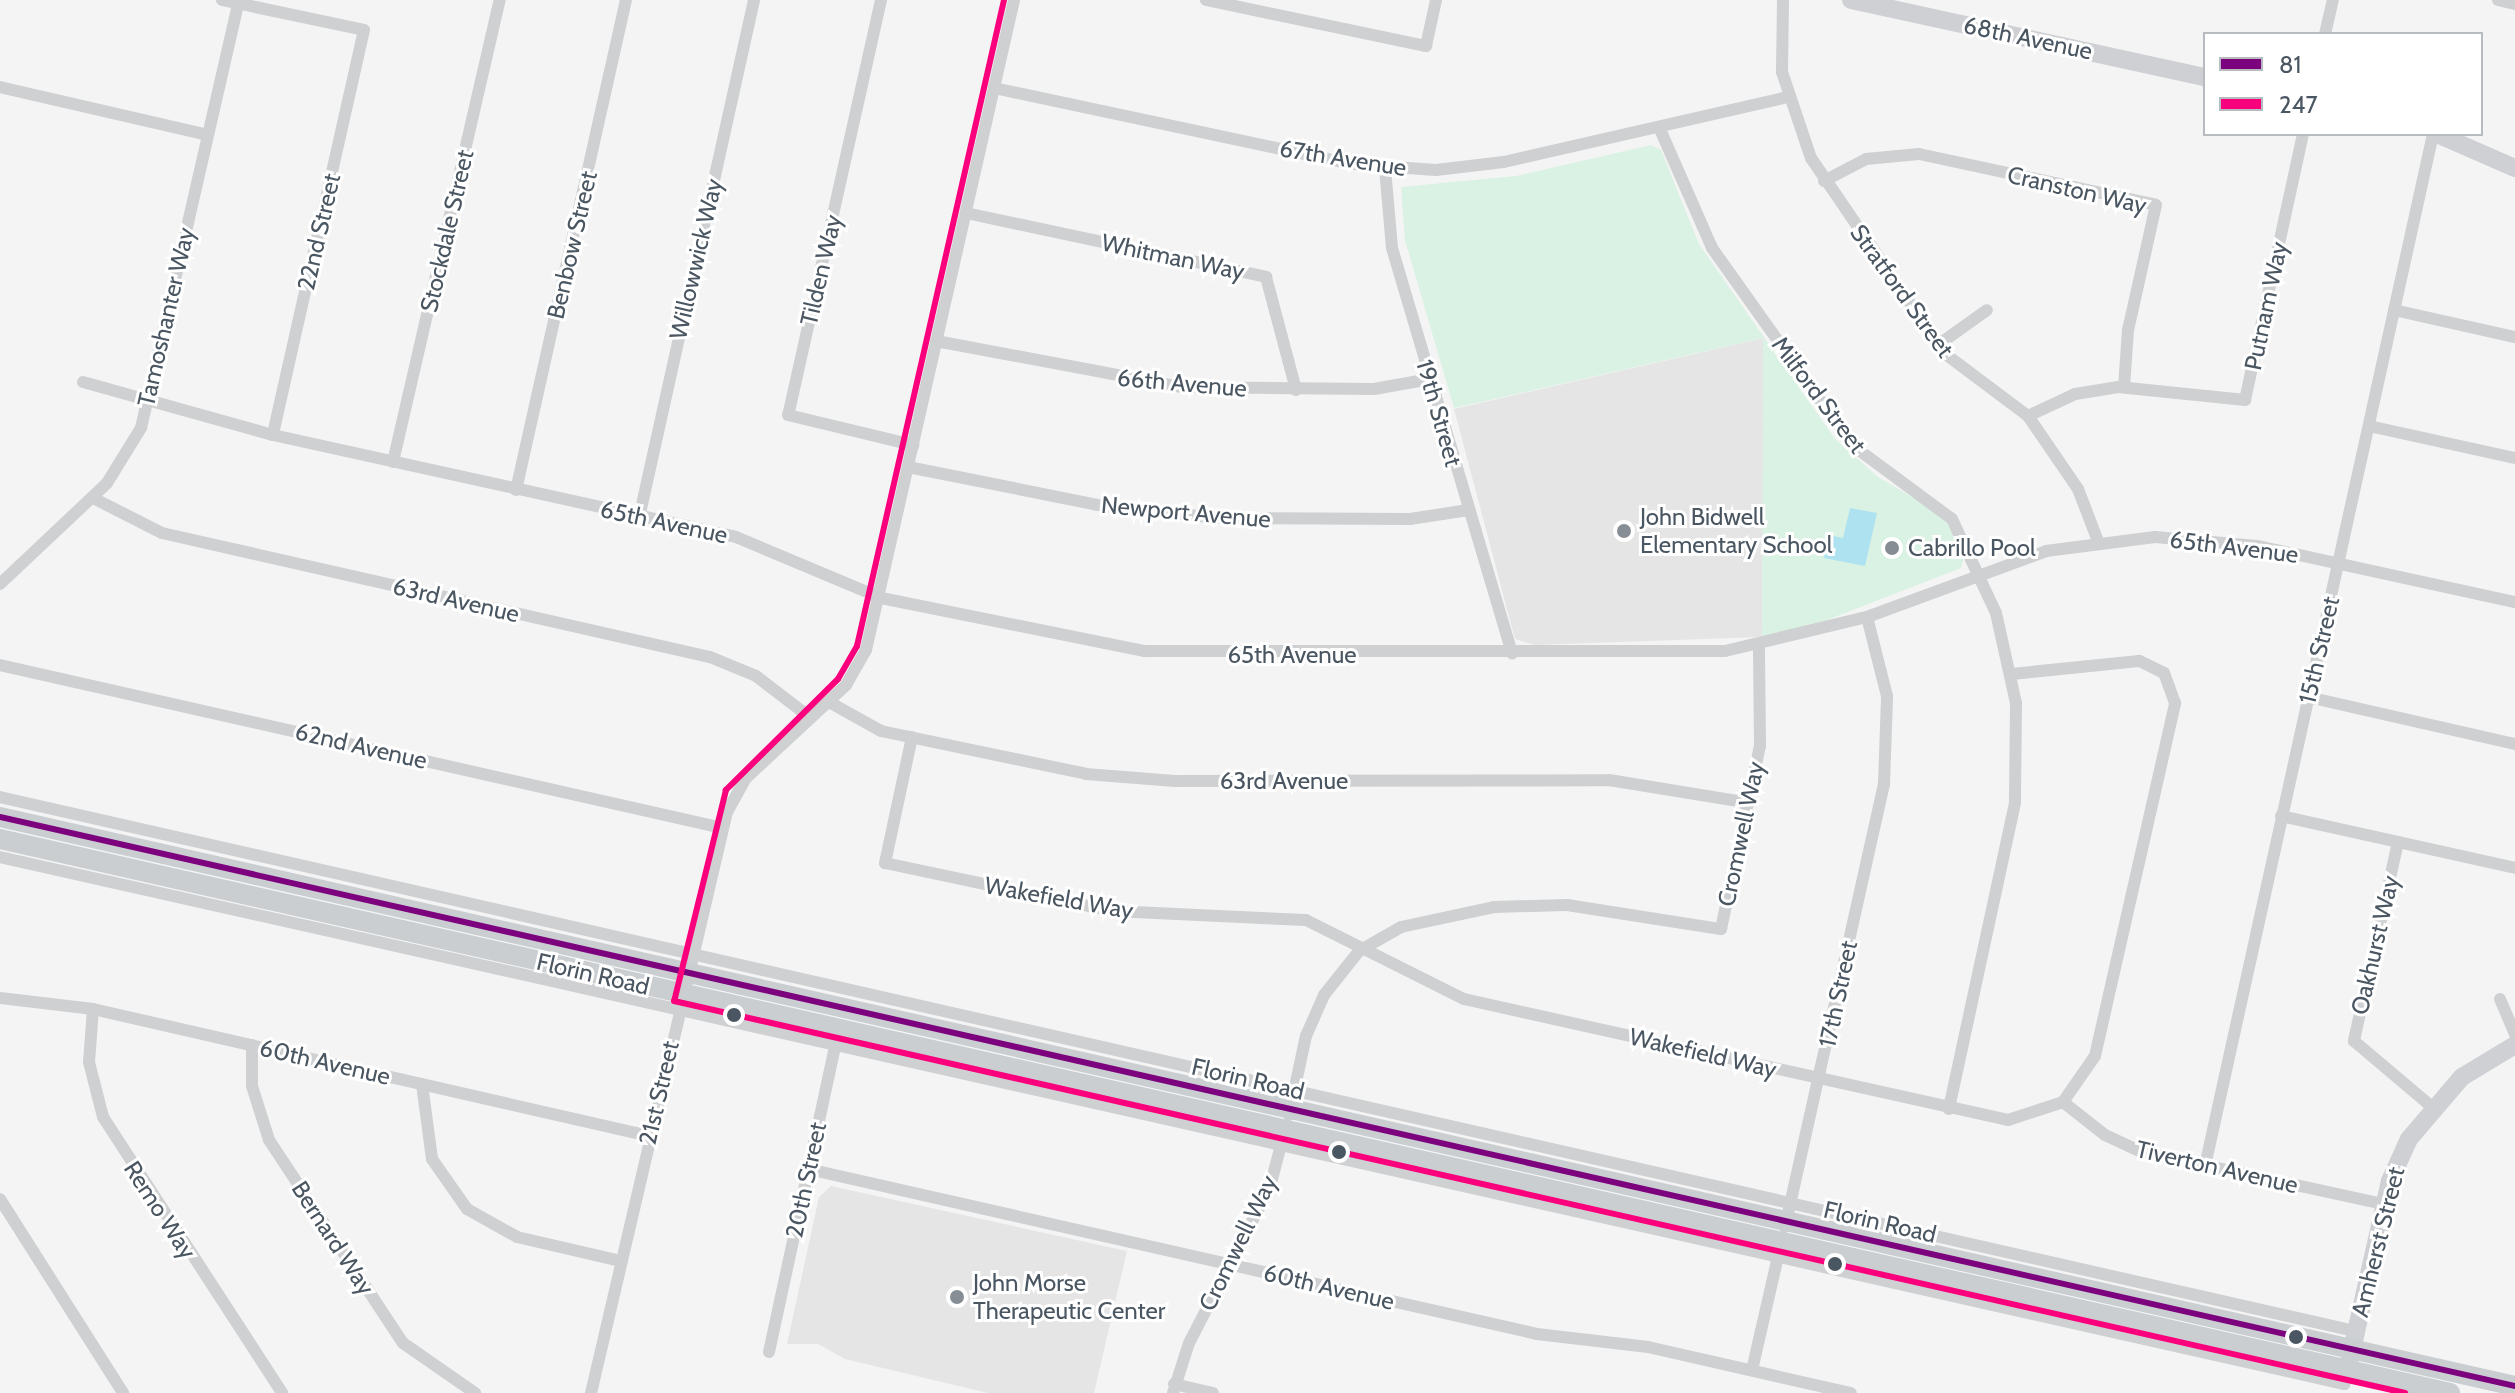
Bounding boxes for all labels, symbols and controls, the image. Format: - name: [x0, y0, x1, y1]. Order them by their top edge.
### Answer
- street label: 68th Avenue: [1961, 10, 2095, 66]
- legend: [2203, 32, 2483, 136]
- text: 81: [2279, 50, 2301, 79]
- text: 247: [2279, 90, 2318, 119]
- street label: 67th Avenue: [1277, 134, 1409, 182]
- street label: Stockdale Street: [414, 147, 480, 315]
- street label: Cranston Way: [2005, 160, 2149, 220]
- street label: Benbow Street: [541, 168, 603, 322]
- street label: 22nd Street: [292, 171, 346, 293]
- street label: Willowwick Way: [664, 176, 728, 342]
- street label: Tilden Way: [794, 212, 848, 328]
- street label: Stratford Street: [1844, 219, 1960, 363]
- street label: Tamoshanter Way: [131, 225, 201, 409]
- street label: Whitman Way: [1099, 228, 1247, 286]
- street label: Putnam Way: [2238, 239, 2294, 373]
- street label: Milford Street: [1766, 331, 1872, 459]
- street label: 19th Street: [1410, 356, 1468, 470]
- street label: 66th Avenue: [1116, 363, 1248, 403]
- street label: Newport Avenue: [1100, 490, 1272, 534]
- street label: 65th Avenue: [598, 494, 730, 550]
- place label: John Bidwell Elementary School: [1640, 503, 1832, 559]
- marker: John Bidwell Elementary School: [1615, 522, 1633, 540]
- street label: 65th Avenue: [2168, 525, 2300, 569]
- place label: Cabrillo Pool: [1908, 534, 2036, 562]
- marker: Cabrillo Pool: [1883, 539, 1901, 557]
- street label: 63rd Avenue: [390, 571, 522, 629]
- street label: 15th Street: [2293, 594, 2345, 706]
- street label: 65th Avenue: [1227, 641, 1357, 669]
- street label: 62nd Avenue: [292, 717, 430, 775]
- street label: Cromwell Way: [1712, 759, 1770, 909]
- street label: 63rd Avenue: [1220, 767, 1348, 795]
- street label: Wakefield Way: [983, 871, 1135, 925]
- street label: Oakhurst Way: [2345, 873, 2405, 1017]
- street label: 17th Street: [1813, 938, 1863, 1050]
- street label: Florin Road: [534, 947, 652, 1001]
- unlabelled marker: [726, 1007, 742, 1023]
- street label: Wakefield Way: [1627, 1022, 1779, 1084]
- street label: 60th Avenue: [257, 1033, 393, 1091]
- street label: 21st Street: [633, 1038, 685, 1148]
- street label: Florin Road: [1189, 1052, 1307, 1106]
- street label: 20th Street: [780, 1120, 832, 1240]
- street label: Tiverton Avenue: [2133, 1134, 2301, 1200]
- unlabelled marker: [1331, 1144, 1347, 1160]
- street label: Remo Way: [118, 1156, 202, 1264]
- street label: Amherst Street: [2345, 1164, 2411, 1320]
- street label: Cromwell Way: [1193, 1171, 1283, 1315]
- street label: Bernard Way: [286, 1176, 380, 1300]
- street label: Florin Road: [1821, 1195, 1939, 1249]
- unlabelled marker: [1827, 1256, 1843, 1272]
- street label: 60th Avenue: [1261, 1258, 1397, 1316]
- place label: John Morse Therapeutic Center: [973, 1269, 1165, 1325]
- marker: John Morse Therapeutic Center: [948, 1288, 966, 1306]
- unlabelled marker: [2288, 1329, 2304, 1345]

